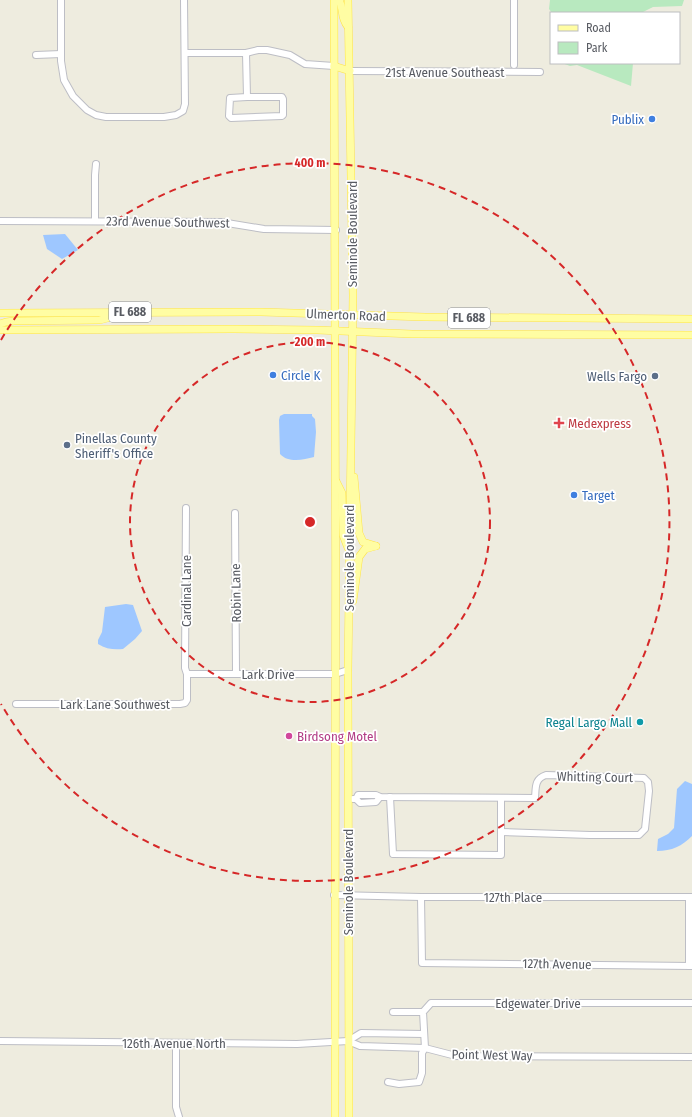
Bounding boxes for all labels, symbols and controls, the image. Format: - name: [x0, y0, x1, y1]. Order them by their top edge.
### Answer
- legend: [550, 12, 680, 64]
- text: Road: [586, 21, 611, 35]
- text: Park: [586, 41, 608, 55]
- street label: 21st Avenue Southeast: [385, 65, 505, 80]
- place label: Publix: [611, 112, 644, 127]
- marker: Publix: [647, 114, 657, 124]
- text: 400 m: [295, 156, 325, 170]
- street label: Seminole Boulevard: [345, 181, 360, 287]
- street label: 23rd Avenue Southwest: [106, 213, 231, 231]
- road number: FL 688: [109, 302, 151, 322]
- street label: Ulmerton Road: [306, 306, 386, 324]
- road number: FL 688: [448, 308, 490, 328]
- text: 200 m: [294, 335, 325, 349]
- place label: Circle K: [281, 368, 320, 383]
- place label: Wells Fargo: [587, 369, 647, 384]
- marker: Circle K: [268, 370, 278, 380]
- marker: Wells Fargo: [650, 371, 660, 381]
- place label: Medexpress: [568, 416, 632, 431]
- marker: Medexpress: [553, 417, 565, 429]
- place label: Pinellas County Sheriff's Office: [75, 431, 157, 461]
- marker: Pinellas County Sheriff's Office: [62, 440, 72, 450]
- place label: Target: [582, 488, 615, 503]
- marker: Target: [569, 490, 579, 500]
- street label: Seminole Boulevard: [342, 505, 357, 611]
- centre of rings: [303, 515, 317, 529]
- street label: Cardinal Lane: [179, 555, 194, 627]
- street label: Robin Lane: [228, 563, 244, 623]
- street label: Lark Drive: [241, 667, 295, 682]
- street label: Lark Lane Southwest: [60, 697, 171, 712]
- place label: Regal Largo Mall: [546, 715, 633, 730]
- marker: Regal Largo Mall: [635, 717, 645, 727]
- place label: Birdsong Motel: [297, 729, 377, 744]
- marker: Birdsong Motel: [284, 731, 294, 741]
- street label: Whitting Court: [557, 769, 634, 785]
- street label: Seminole Boulevard: [341, 829, 356, 935]
- street label: 127th Place: [484, 890, 542, 905]
- street label: 127th Avenue: [522, 956, 592, 972]
- street label: Edgewater Drive: [495, 996, 581, 1011]
- street label: 126th Avenue North: [122, 1036, 226, 1051]
- street label: Point West Way: [451, 1047, 533, 1063]

